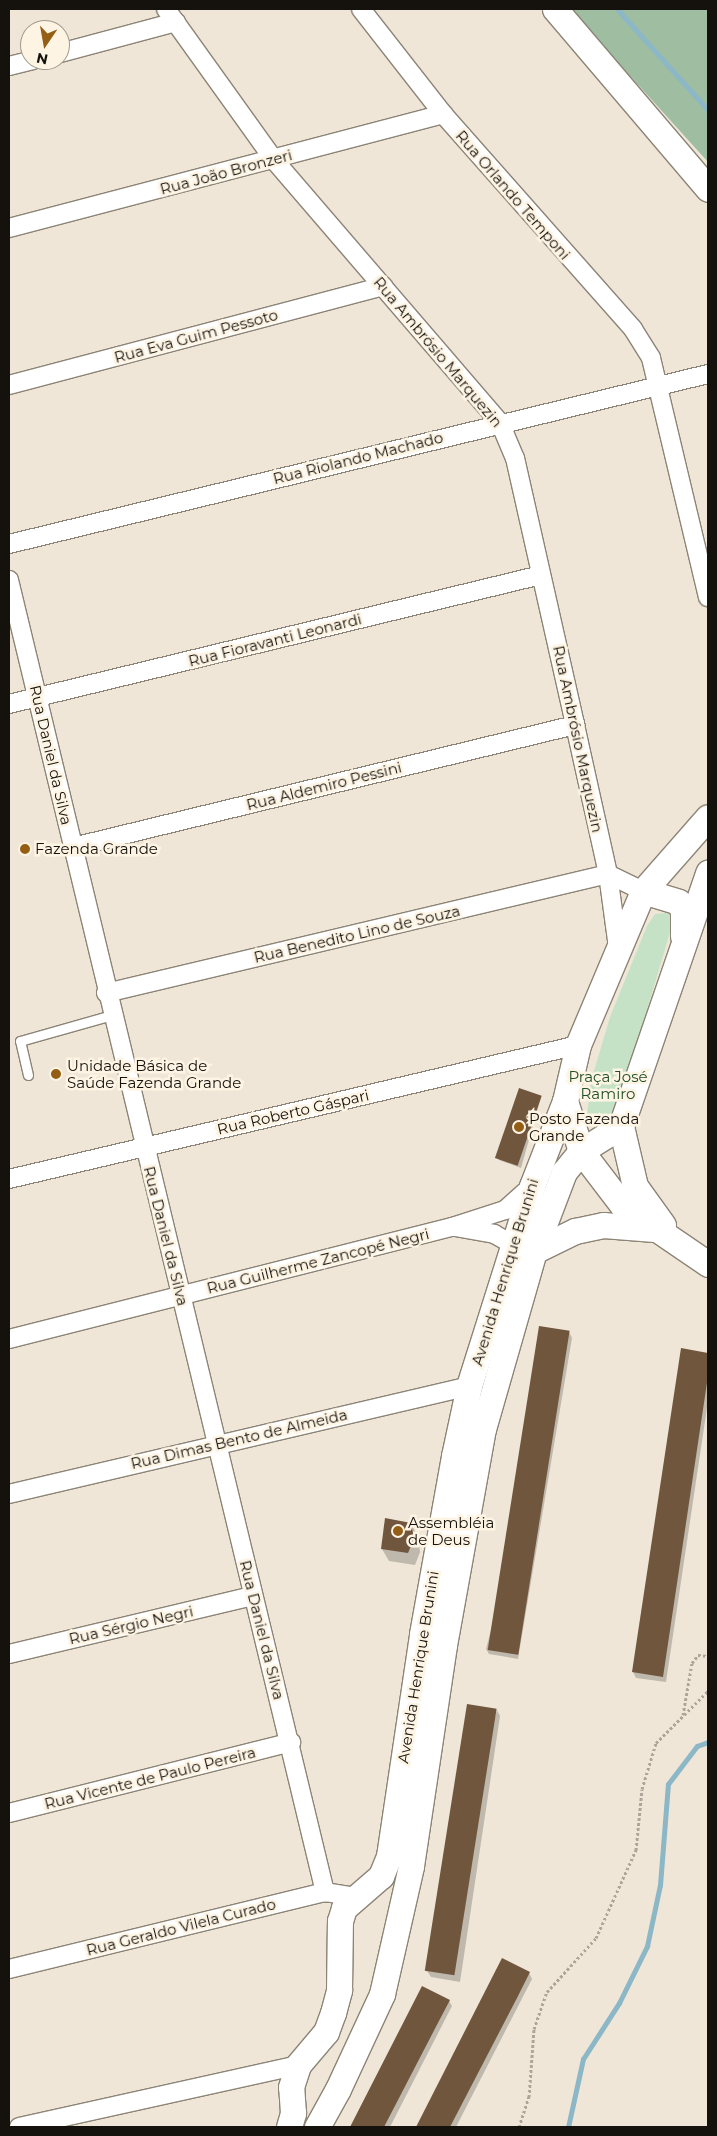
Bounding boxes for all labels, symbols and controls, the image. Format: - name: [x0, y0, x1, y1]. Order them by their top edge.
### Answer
- north arrow: [20, 20, 70, 70]
- text: N: [35, 49, 49, 69]
- street label: Rua Orlando Temponi: [452, 127, 574, 263]
- street label: Rua João Bronzeri: [158, 146, 294, 198]
- street label: Rua Ambrósio Marquezin: [370, 273, 506, 431]
- street label: Rua Eva Guim Pessoto: [112, 305, 280, 367]
- street label: Rua Riolando Machado: [271, 428, 445, 488]
- street label: Rua Fioravanti Leonardi: [187, 610, 363, 670]
- street label: Rua Ambrósio Marquezin: [549, 644, 607, 834]
- street label: Rua Daniel da Silva: [26, 683, 76, 827]
- street label: Rua Aldemiro Pessini: [245, 758, 403, 814]
- place label: Fazenda Grande: [35, 840, 158, 858]
- marker: Fazenda Grande: [19, 843, 31, 855]
- street label: Rua Benedito Lino de Souza: [252, 901, 462, 967]
- place label: Unidade Básica de Saúde Fazenda Grande: [67, 1056, 241, 1091]
- marker: Unidade Básica de Saúde Fazenda Grande: [49, 1067, 63, 1081]
- park label: Praça José Ramiro: [568, 1067, 648, 1102]
- street label: Rua Roberto Gáspari: [215, 1086, 371, 1138]
- place label: Posto Fazenda Grande: [529, 1109, 639, 1144]
- marker: Posto Fazenda Grande: [513, 1121, 525, 1133]
- street label: Rua Daniel da Silva: [140, 1164, 192, 1308]
- street label: Avenida Henrique Brunini: [468, 1176, 542, 1368]
- street label: Rua Guilherme Zancopé Negri: [205, 1225, 431, 1297]
- street label: Rua Dimas Bento de Almeida: [129, 1405, 349, 1473]
- place label: Assembléia de Deus: [408, 1513, 494, 1548]
- marker: Assembléia de Deus: [392, 1525, 404, 1537]
- street label: Rua Daniel da Silva: [236, 1558, 288, 1702]
- street label: Avenida Henrique Brunini: [394, 1569, 442, 1765]
- street label: Rua Sérgio Negri: [67, 1602, 195, 1648]
- street label: Rua Vicente de Paulo Pereira: [43, 1743, 257, 1813]
- street label: Rua Geraldo Vilela Curado: [84, 1895, 278, 1959]

